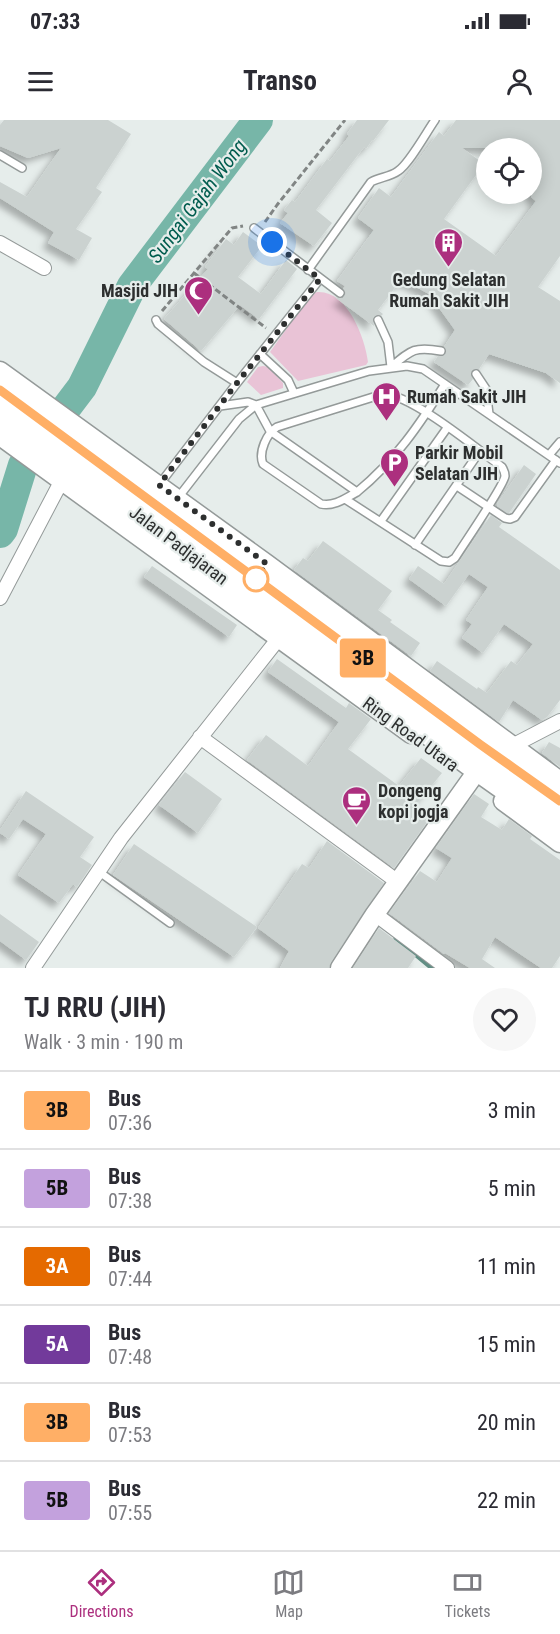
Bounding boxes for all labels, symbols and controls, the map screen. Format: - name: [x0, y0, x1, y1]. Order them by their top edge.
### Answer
- text: 07:33: [30, 9, 81, 34]
- icon: menu: [24, 65, 57, 98]
- text: Transo: [243, 65, 317, 97]
- icon: person: [503, 65, 536, 98]
- water label: Sungai Gajah Wong: [143, 134, 251, 267]
- map controls: [476, 138, 542, 204]
- button: locate: [476, 138, 542, 204]
- building icon: Gedung Selatan Rumah Sakit JIH: [433, 226, 465, 268]
- your location: [257, 227, 287, 257]
- place label: Gedung Selatan Rumah Sakit JIH: [389, 269, 509, 311]
- mosque icon: Masjid JIH: [183, 274, 215, 316]
- place label: Masjid JIH: [101, 280, 178, 301]
- hospital icon: Rumah Sakit JIH: [370, 380, 402, 422]
- place label: Rumah Sakit JIH: [407, 386, 526, 407]
- place label: Parkir Mobil Selatan JIH: [415, 442, 503, 484]
- parking icon: Parkir Mobil Selatan JIH: [378, 446, 410, 488]
- street label: Jalan Padjajaran: [125, 501, 233, 589]
- unlabelled marker: [243, 566, 269, 592]
- line badge: 3B: [336, 638, 390, 678]
- text: 3B: [352, 646, 374, 670]
- street label: Ring Road Utara: [359, 692, 463, 776]
- place label: Dongeng kopi jogja: [378, 780, 448, 822]
- cafe icon: Dongeng kopi jogja: [341, 784, 373, 826]
- button: heart: [473, 988, 536, 1051]
- text: TJ RRU (JIH): [24, 991, 166, 1024]
- text: Walk · 3 min · 190 m: [24, 1030, 183, 1054]
- text: Bus: [108, 1086, 141, 1111]
- text: 3B: [46, 1098, 68, 1122]
- text: 3 min: [488, 1098, 536, 1123]
- text: 07:36: [108, 1111, 152, 1135]
- text: Bus: [108, 1164, 141, 1189]
- text: 5B: [46, 1176, 68, 1200]
- text: 5 min: [488, 1176, 536, 1201]
- text: 07:38: [108, 1189, 152, 1213]
- text: Bus: [108, 1242, 141, 1267]
- text: 3A: [45, 1254, 69, 1278]
- text: 11 min: [477, 1254, 536, 1279]
- text: 07:44: [108, 1267, 152, 1291]
- text: Bus: [108, 1320, 141, 1345]
- text: 5A: [45, 1332, 69, 1356]
- text: 15 min: [477, 1332, 536, 1357]
- text: 07:48: [108, 1345, 152, 1369]
- text: Bus: [108, 1398, 141, 1423]
- text: 3B: [46, 1410, 68, 1434]
- text: 20 min: [477, 1410, 536, 1435]
- text: 07:53: [108, 1423, 152, 1447]
- text: Bus: [108, 1476, 141, 1501]
- text: 5B: [46, 1488, 68, 1512]
- text: 22 min: [477, 1488, 536, 1513]
- text: 07:55: [108, 1501, 152, 1525]
- tab: Directions: [70, 1566, 133, 1621]
- tab: Map: [272, 1566, 305, 1621]
- tab: Tickets: [444, 1566, 490, 1621]

